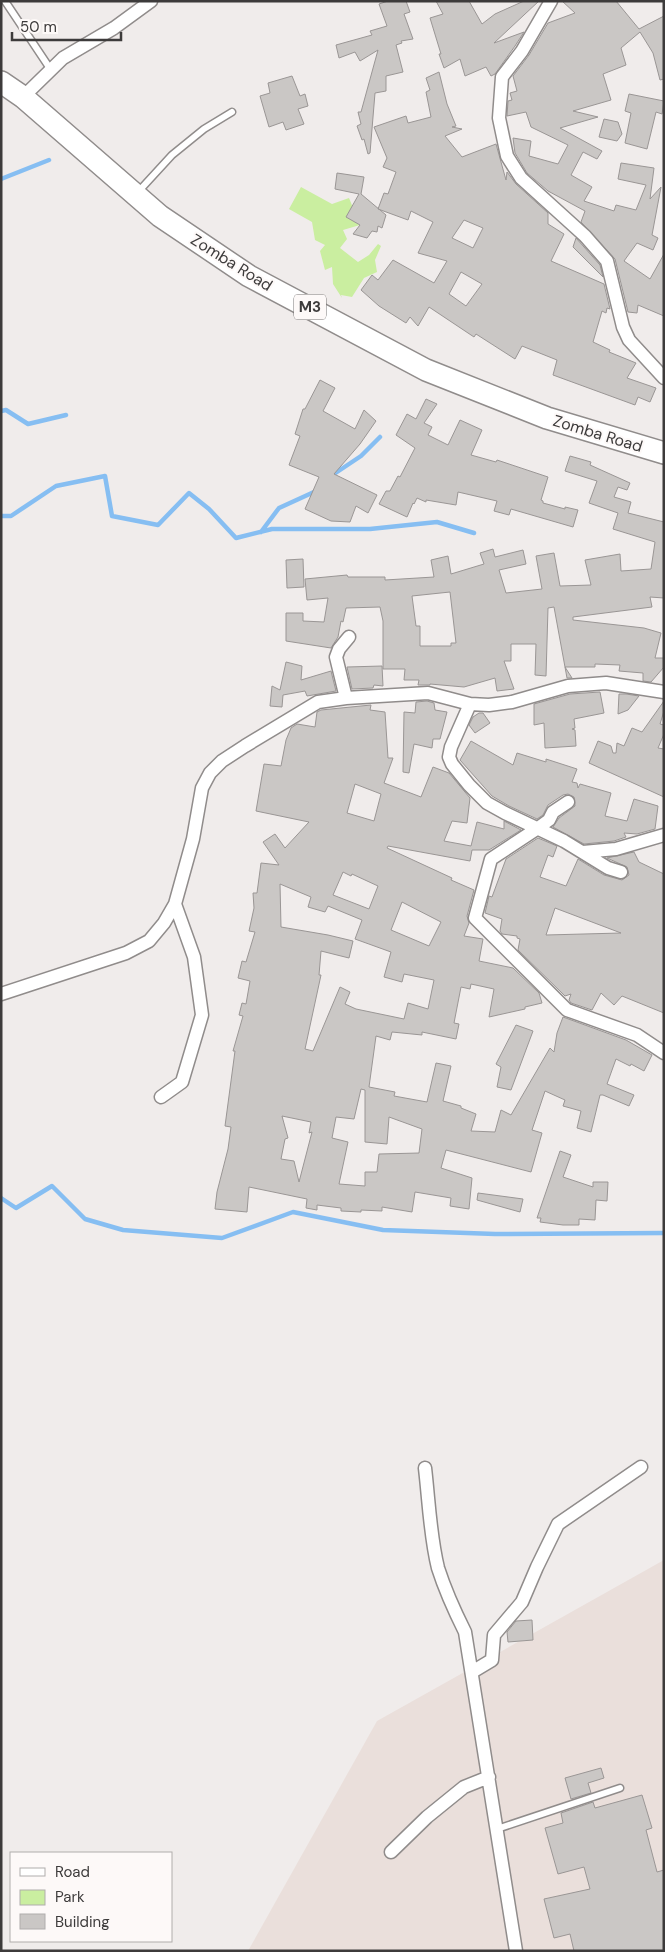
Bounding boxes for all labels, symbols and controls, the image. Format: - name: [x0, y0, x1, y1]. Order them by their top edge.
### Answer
- scale bar: [12, 10, 121, 42]
- text: 50 m: [20, 17, 57, 37]
- street label: Zomba Road: [187, 229, 277, 296]
- road number: M3: [294, 294, 326, 320]
- street label: Zomba Road: [550, 410, 645, 457]
- legend: [10, 1852, 172, 1942]
- text: Road: [55, 1862, 90, 1882]
- text: Park: [55, 1887, 85, 1907]
- text: Building: [55, 1912, 110, 1932]

